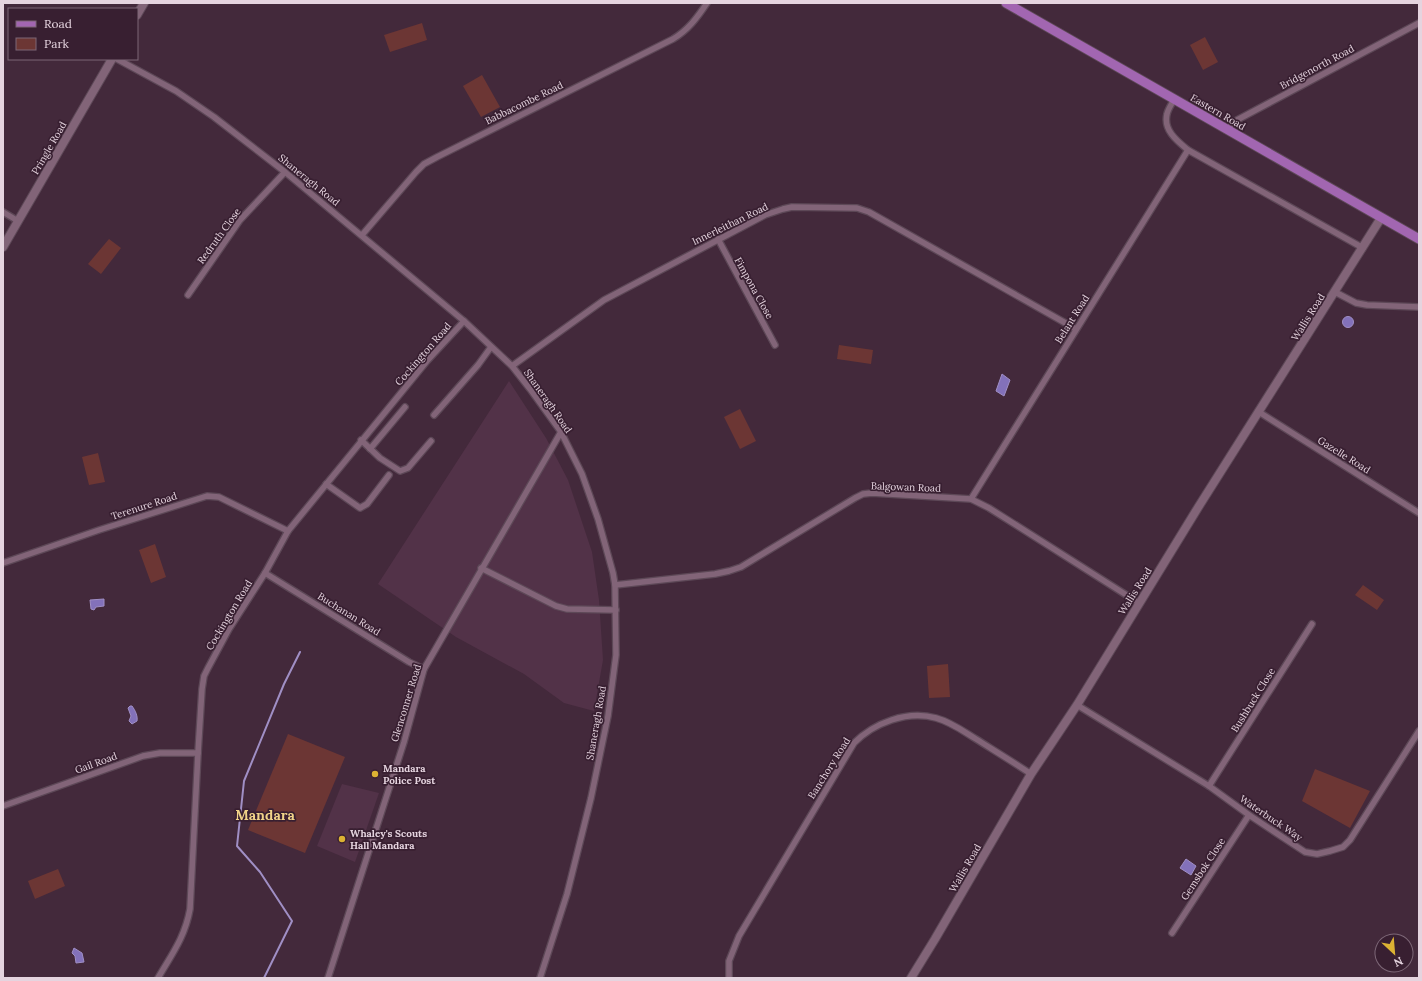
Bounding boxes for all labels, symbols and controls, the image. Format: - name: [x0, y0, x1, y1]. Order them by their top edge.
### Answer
- legend: [8, 8, 138, 60]
- text: Road: [44, 16, 72, 31]
- text: Park: [44, 36, 70, 51]
- street label: Bridgenorth Road: [1278, 42, 1356, 92]
- street label: Babbacombe Road: [483, 78, 565, 128]
- street label: Eastern Road: [1188, 91, 1248, 133]
- street label: Pringle Road: [29, 119, 69, 177]
- street label: Shaneragh Road: [276, 151, 342, 209]
- street label: Innerleithan Road: [690, 200, 770, 248]
- street label: Redruth Close: [194, 205, 244, 267]
- street label: Fimpona Close: [732, 255, 777, 322]
- street label: Wallis Road: [1288, 291, 1328, 343]
- street label: Belant Road: [1052, 292, 1092, 346]
- street label: Cockington Road: [392, 320, 454, 388]
- street label: Shaneragh Road: [521, 366, 575, 436]
- street label: Gazelle Road: [1315, 434, 1373, 476]
- street label: Balgowan Road: [871, 479, 941, 495]
- street label: Terenure Road: [109, 489, 179, 523]
- street label: Wallis Road: [1115, 565, 1155, 617]
- street label: Cockington Road: [203, 578, 255, 652]
- street label: Buchanan Road: [315, 589, 383, 639]
- street label: Glenconner Road: [388, 663, 424, 743]
- street label: Bushbuck Close: [1228, 665, 1278, 735]
- street label: Shaneragh Road: [583, 685, 609, 761]
- street label: Banchory Road: [805, 735, 853, 801]
- street label: Gail Road: [73, 749, 119, 777]
- place label: Mandara Police Post: [383, 762, 436, 787]
- marker: Mandara Police Post: [370, 769, 380, 779]
- street label: Waterbuck Way: [1237, 792, 1306, 844]
- district label: Mandara: [235, 806, 295, 824]
- place label: Whaley's Scouts Hall Mandara: [350, 827, 427, 852]
- marker: Whaley's Scouts Hall Mandara: [337, 834, 347, 844]
- street label: Gemsbok Close: [1178, 835, 1228, 903]
- street label: Wallis Road: [946, 842, 984, 894]
- north arrow: [1374, 933, 1414, 973]
- text: N: [1391, 954, 1405, 970]

